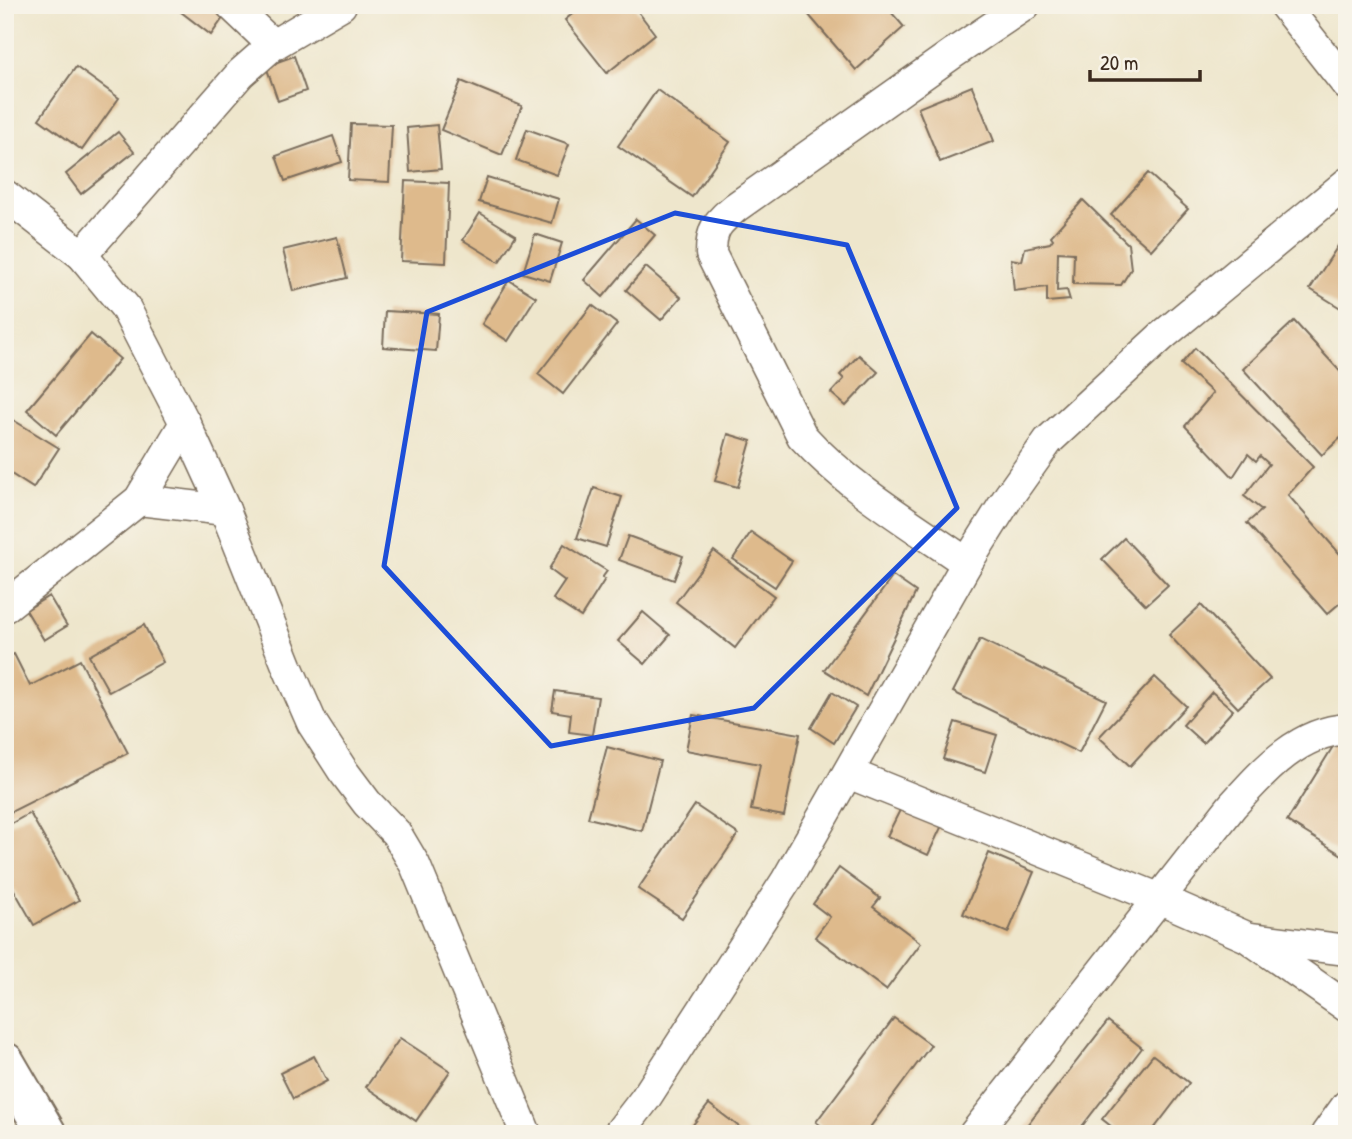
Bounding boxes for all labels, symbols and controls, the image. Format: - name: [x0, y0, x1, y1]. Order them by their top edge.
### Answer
- scale bar: [1090, 38, 1200, 82]
- text: 20 m: [1100, 48, 1138, 77]

